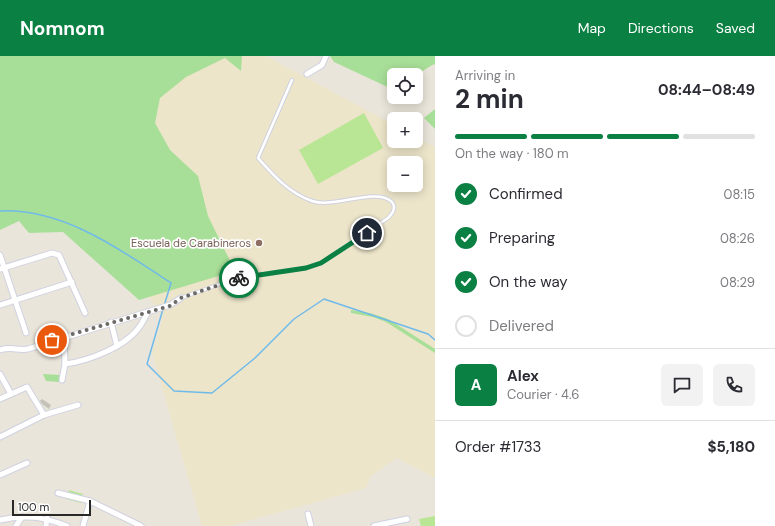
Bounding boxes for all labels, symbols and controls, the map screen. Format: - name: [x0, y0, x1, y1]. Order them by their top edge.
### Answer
- text: Nomnom: [20, 16, 105, 41]
- text: Map: [578, 19, 606, 37]
- text: Directions: [628, 19, 694, 37]
- text: Saved: [716, 19, 755, 37]
- text: Arriving in: [455, 67, 515, 84]
- map controls: [387, 68, 423, 192]
- button: locate: [387, 68, 423, 104]
- text: 08:44–08:49: [658, 80, 755, 100]
- text: 2 min: [455, 82, 524, 116]
- button: +: [387, 112, 423, 148]
- text: On the way · 180 m: [455, 145, 569, 162]
- button: −: [387, 156, 423, 192]
- icon: check: [455, 183, 477, 205]
- text: Confirmed: [489, 184, 563, 204]
- text: 08:15: [724, 186, 755, 203]
- pin: [350, 216, 384, 250]
- icon: home: [356, 222, 378, 244]
- icon: check: [455, 227, 477, 249]
- text: Preparing: [489, 228, 555, 248]
- text: 08:26: [720, 230, 755, 247]
- place label: Escuela de Carabineros: [131, 236, 251, 250]
- marker: Escuela de Carabineros: [254, 238, 264, 248]
- courier: [219, 258, 259, 298]
- icon: bike: [228, 267, 250, 289]
- icon: check: [455, 271, 477, 293]
- text: On the way: [489, 272, 568, 292]
- text: 08:29: [720, 274, 755, 291]
- text: Delivered: [489, 316, 554, 336]
- pin: [35, 323, 69, 357]
- icon: bag: [41, 329, 63, 351]
- button: chat: [661, 364, 703, 406]
- button: phone: [713, 364, 755, 406]
- text: Alex: [507, 366, 539, 386]
- text: A: [471, 375, 481, 395]
- text: Courier · 4.6: [507, 386, 579, 403]
- text: Order #1733: [455, 437, 541, 457]
- text: $5,180: [707, 437, 755, 457]
- scale bar: [12, 498, 91, 517]
- text: 100 m: [18, 500, 49, 514]

